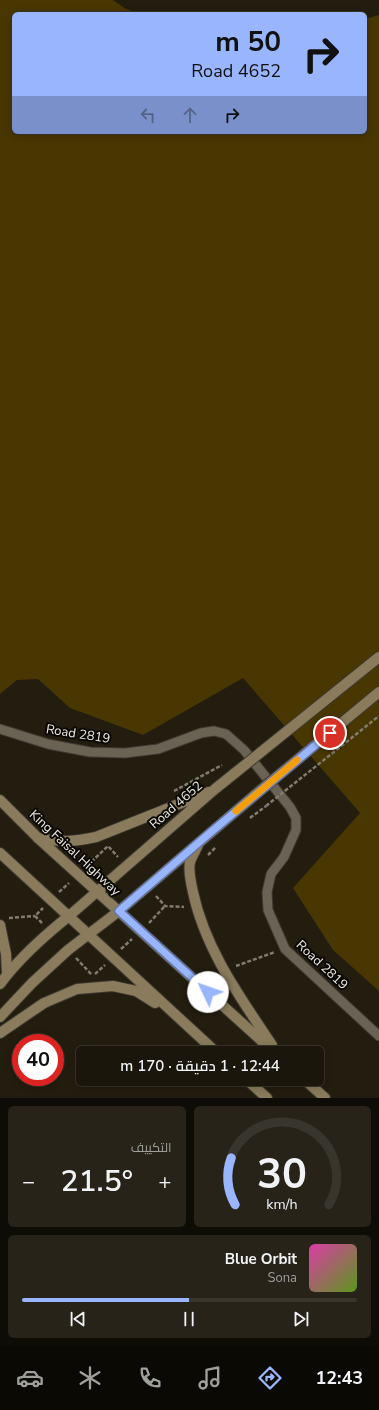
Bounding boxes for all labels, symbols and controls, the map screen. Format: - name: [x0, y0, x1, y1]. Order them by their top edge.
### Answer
- text: 50 m: [215, 23, 281, 61]
- icon: right: [295, 28, 347, 80]
- text: Road 4652: [191, 59, 281, 83]
- icon: left: [137, 104, 159, 126]
- icon: ahead: [179, 104, 201, 126]
- icon: right: [221, 104, 243, 126]
- pin: [313, 716, 347, 750]
- street label: Road 2819: [45, 720, 111, 748]
- icon: arrive: [319, 722, 341, 744]
- street label: Road 4652: [146, 777, 206, 833]
- street label: King Faisal Highway: [25, 806, 125, 900]
- street label: Road 2819: [292, 936, 352, 994]
- position arrow: [187, 971, 229, 1013]
- speed limit sign: 40: [12, 1034, 64, 1086]
- text: 12:44 · 1 دقيقة · 170 m: [120, 1056, 280, 1076]
- text: التكييف: [131, 1139, 172, 1157]
- text: 30: [257, 1145, 307, 1202]
- text: 21.5°: [61, 1161, 133, 1202]
- text: −: [22, 1167, 35, 1197]
- text: +: [158, 1167, 172, 1197]
- text: km/h: [267, 1194, 298, 1213]
- text: Blue Orbit: [225, 1249, 297, 1269]
- text: Sona: [268, 1269, 297, 1287]
- icon: previous: [67, 1308, 89, 1330]
- icon: pause: [178, 1308, 200, 1330]
- icon: next: [290, 1308, 312, 1330]
- icon: car: [16, 1364, 44, 1392]
- icon: climate: [76, 1364, 104, 1392]
- icon: phone: [136, 1364, 164, 1392]
- icon: music: [196, 1364, 224, 1392]
- icon: directions: [256, 1364, 284, 1392]
- text: 12:43: [315, 1366, 363, 1390]

